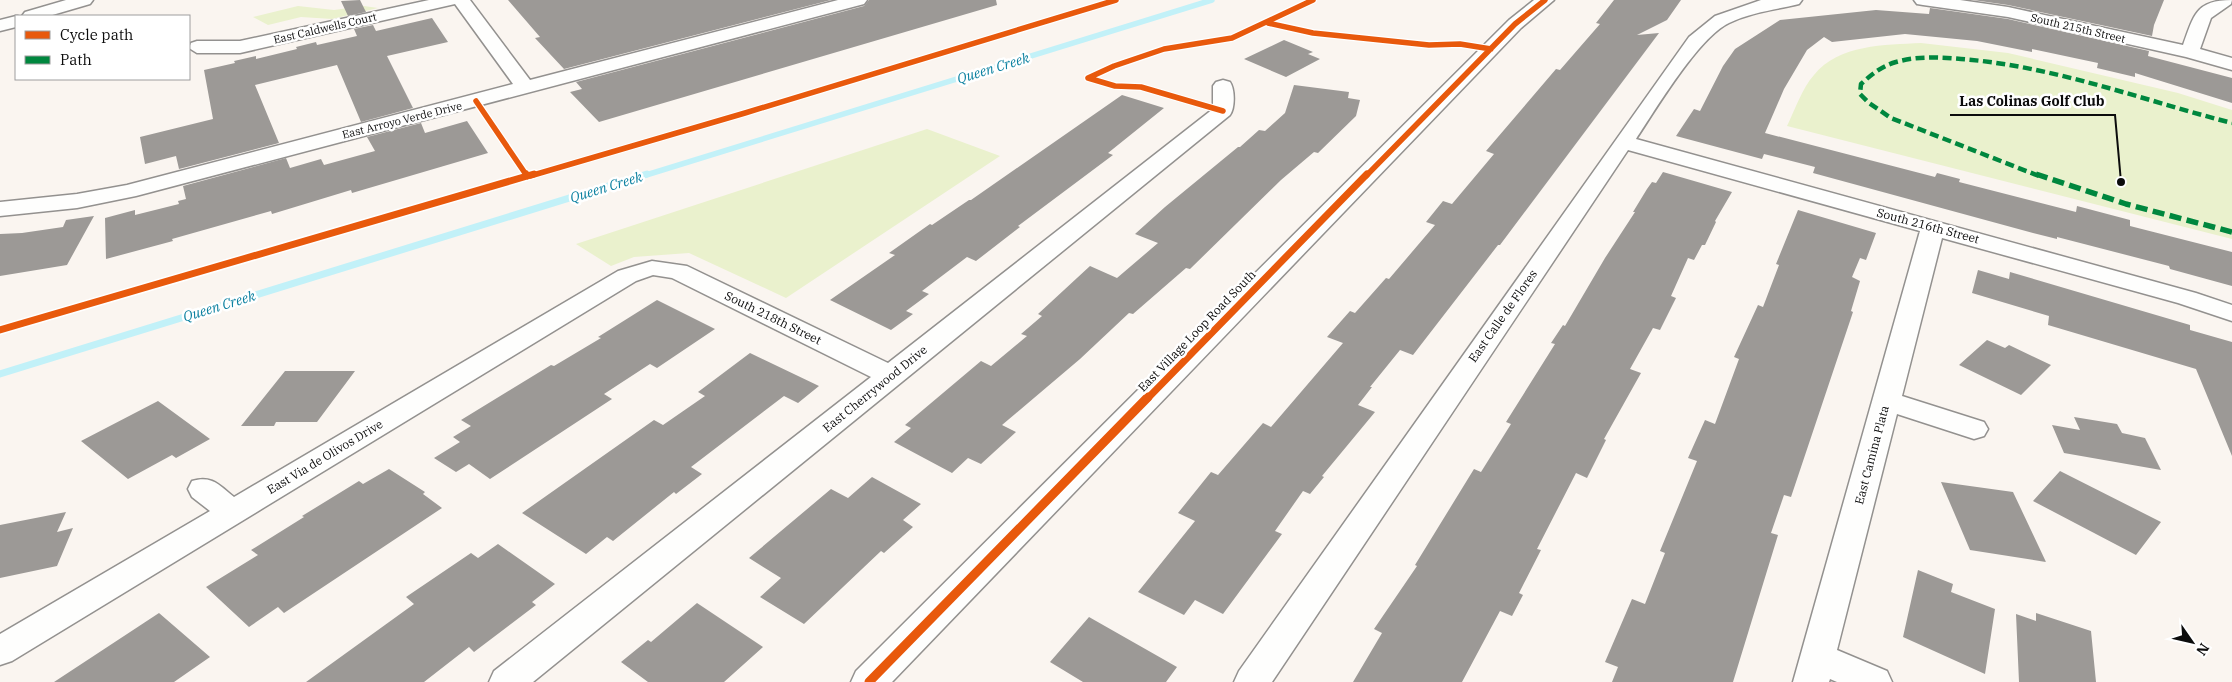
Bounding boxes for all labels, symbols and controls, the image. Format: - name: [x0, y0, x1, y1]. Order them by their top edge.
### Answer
- street label: East Caldwells Court: [272, 9, 378, 47]
- street label: South 215th Street: [2029, 10, 2127, 46]
- legend: [15, 15, 190, 80]
- text: Cycle path: [60, 25, 133, 44]
- water label: Queen Creek: [955, 48, 1032, 88]
- text: Path: [60, 50, 92, 69]
- callout: Las Colinas Golf Club: [1950, 86, 2115, 115]
- text: Las Colinas Golf Club: [1959, 92, 2105, 110]
- street label: East Arroyo Verde Drive: [341, 98, 464, 142]
- water label: Queen Creek: [568, 167, 645, 207]
- street label: South 216th Street: [1875, 205, 1981, 246]
- street label: East Village Loop Road South: [1135, 266, 1259, 395]
- street label: East Calle de Flores: [1465, 266, 1540, 365]
- water label: Queen Creek: [181, 286, 258, 326]
- street label: South 218th Street: [722, 288, 824, 347]
- street label: East Cherrywood Drive: [820, 342, 930, 435]
- street label: East Camina Plata: [1851, 403, 1892, 506]
- street label: East Via de Olivos Drive: [264, 416, 385, 497]
- north arrow: [2167, 617, 2217, 667]
- text: N: [2192, 640, 2213, 659]

